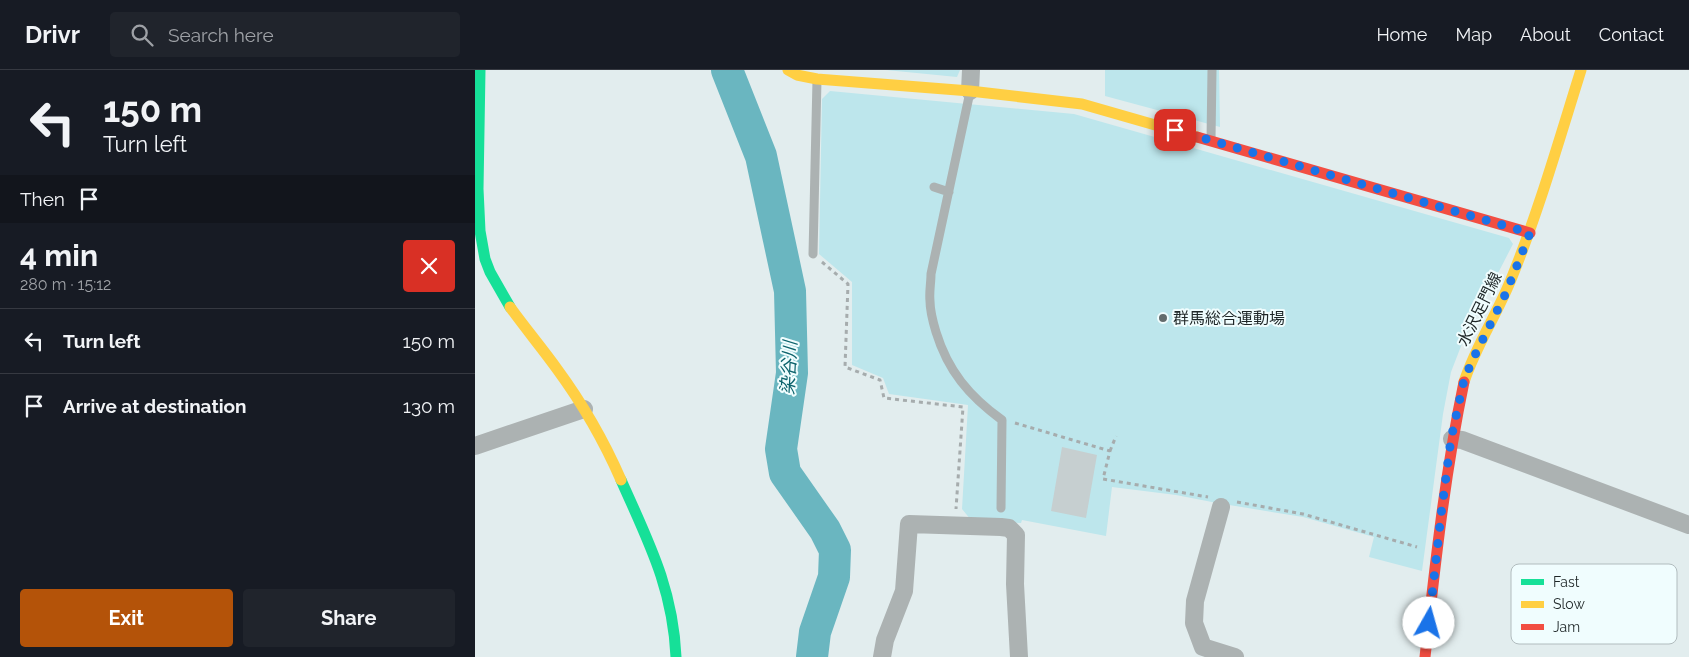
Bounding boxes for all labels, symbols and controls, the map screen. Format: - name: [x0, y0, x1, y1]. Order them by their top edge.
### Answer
- search box: [110, 12, 460, 57]
- text: Drivr: [25, 20, 80, 49]
- icon: search: [128, 21, 156, 49]
- text: Search here: [168, 24, 274, 46]
- text: Home: [1376, 24, 1427, 45]
- text: Map: [1455, 24, 1492, 45]
- text: About: [1520, 24, 1571, 45]
- text: Contact: [1599, 24, 1664, 45]
- text: 150 m: [103, 89, 202, 130]
- icon: left: [20, 90, 85, 155]
- pin: [1154, 109, 1196, 151]
- icon: arrive: [1161, 116, 1189, 144]
- text: Turn left: [103, 131, 187, 157]
- icon: arrive: [75, 185, 103, 213]
- text: Then: [20, 188, 65, 210]
- text: 4 min: [20, 238, 98, 273]
- button: close: [403, 240, 455, 292]
- street label: 水沢足門線: [1453, 269, 1506, 349]
- text: 280 m · 15:12: [20, 275, 111, 294]
- place label: 群馬総合運動場: [1173, 309, 1285, 328]
- marker: 群馬総合運動場: [1157, 312, 1169, 324]
- icon: left: [20, 327, 48, 355]
- text: Turn left: [63, 330, 140, 352]
- text: 150 m: [403, 330, 455, 352]
- water label: 染谷川: [777, 338, 801, 395]
- icon: arrive: [20, 392, 48, 420]
- text: Arrive at destination: [63, 395, 247, 417]
- text: 130 m: [403, 395, 455, 417]
- legend: [1511, 564, 1677, 644]
- text: Fast: [1553, 574, 1580, 590]
- button: Exit: [20, 589, 233, 647]
- button: Share: [243, 589, 455, 647]
- position arrow: [1402, 596, 1454, 648]
- text: Slow: [1553, 596, 1585, 612]
- text: Jam: [1553, 619, 1580, 635]

